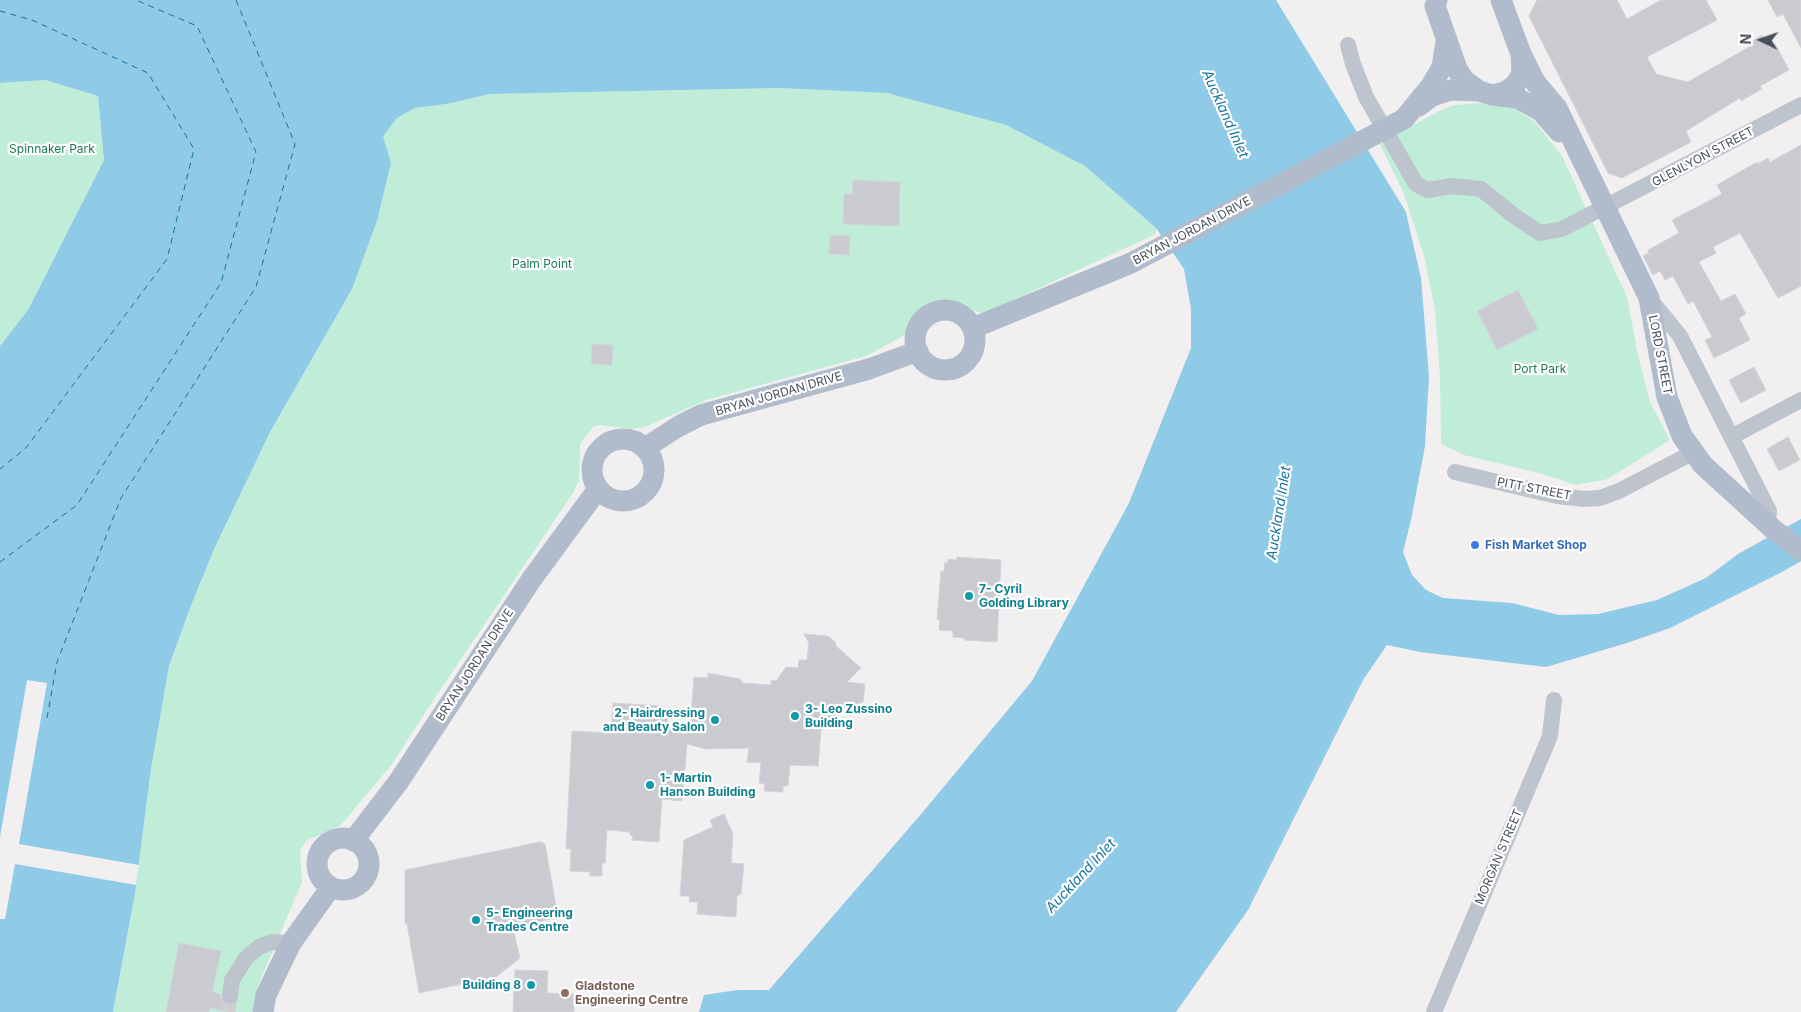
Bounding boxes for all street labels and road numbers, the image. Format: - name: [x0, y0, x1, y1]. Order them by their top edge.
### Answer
- street label: GLENLYON STREET: [1650, 124, 1756, 190]
- street label: BRYAN JORDAN DRIVE: [1131, 194, 1253, 268]
- street label: LORD STREET: [1645, 314, 1675, 396]
- street label: BRYAN JORDAN DRIVE: [714, 369, 844, 419]
- street label: PITT STREET: [1496, 475, 1572, 503]
- street label: BRYAN JORDAN DRIVE: [433, 606, 517, 724]
- street label: MORGAN STREET: [1472, 807, 1526, 907]

